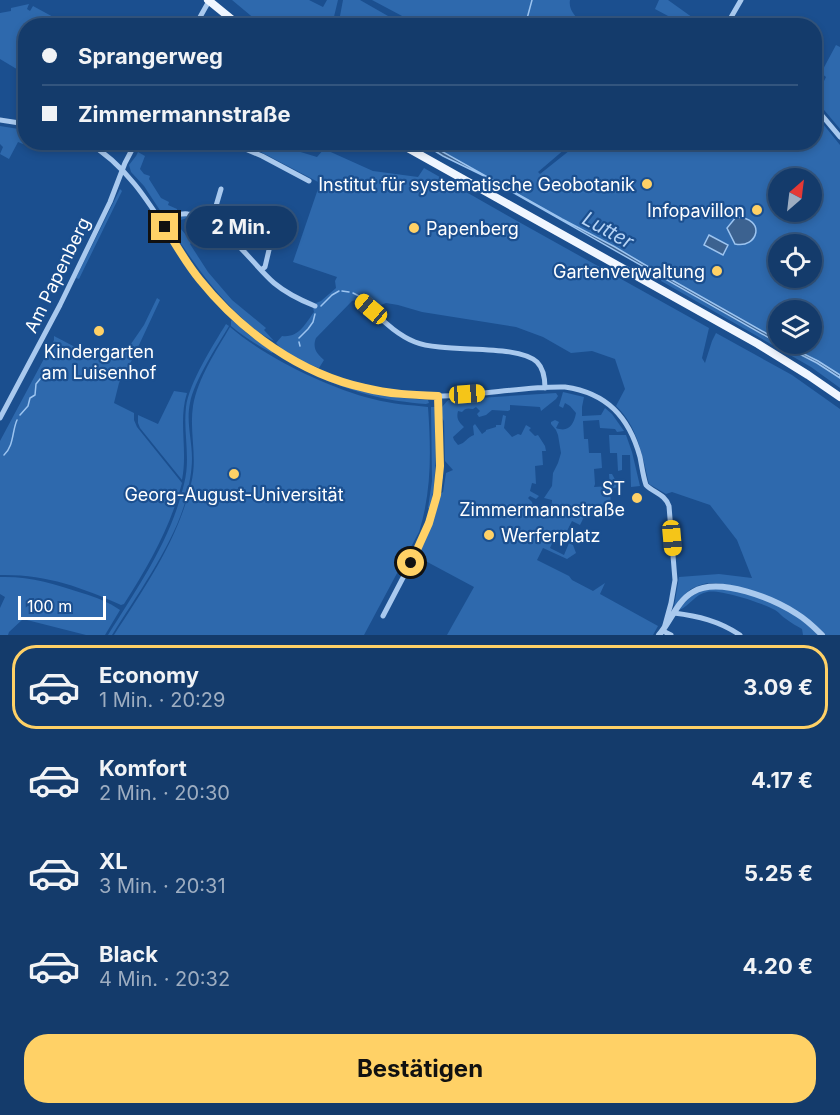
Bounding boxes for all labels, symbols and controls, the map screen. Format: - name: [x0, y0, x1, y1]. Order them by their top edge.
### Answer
- text: Sprangerweg: [78, 43, 223, 69]
- text: Zimmermannstraße: [78, 101, 291, 127]
- north arrow: [768, 168, 822, 222]
- map controls: [768, 168, 822, 354]
- place label: Institut für systematische Geobotanik: [318, 174, 635, 195]
- marker: Institut für systematische Geobotanik: [640, 177, 654, 191]
- place label: Infopavillon: [647, 200, 745, 221]
- marker: Infopavillon: [750, 203, 764, 217]
- callout: 2 Min.: [186, 206, 297, 248]
- water label: Lutter: [578, 206, 638, 254]
- route end: [151, 213, 178, 240]
- street label: Am Papenberg: [20, 214, 94, 336]
- text: 2 Min.: [211, 215, 272, 239]
- place label: Papenberg: [426, 218, 519, 239]
- marker: Papenberg: [407, 221, 421, 235]
- button: locate: [768, 234, 822, 288]
- place label: Gartenverwaltung: [553, 261, 705, 282]
- marker: Gartenverwaltung: [710, 264, 724, 278]
- car: [351, 291, 391, 327]
- button: layers: [768, 300, 822, 354]
- marker: Kindergarten am Luisenhof: [92, 324, 106, 338]
- place label: Kindergarten am Luisenhof: [42, 341, 157, 383]
- car: [448, 384, 486, 404]
- marker: Georg-August-Universität: [227, 467, 241, 481]
- place label: ST Zimmermannstraße: [459, 478, 625, 520]
- place label: Georg-August-Universität: [124, 484, 344, 505]
- marker: ST Zimmermannstraße: [630, 491, 644, 505]
- car: [661, 519, 683, 557]
- place label: Werferplatz: [501, 525, 600, 546]
- marker: Werferplatz: [482, 528, 496, 542]
- route start: [397, 549, 424, 576]
- scale bar: [18, 593, 106, 620]
- text: 100 m: [27, 596, 72, 616]
- icon: car: [27, 660, 81, 714]
- text: Economy: [99, 662, 199, 688]
- text: 3.09 €: [743, 674, 813, 700]
- text: 1 Min. · 20:29: [99, 688, 225, 712]
- icon: car: [27, 753, 81, 807]
- text: Komfort: [99, 755, 187, 781]
- text: 4.17 €: [751, 767, 813, 793]
- text: 2 Min. · 20:30: [99, 781, 230, 805]
- icon: car: [27, 846, 81, 900]
- text: XL: [99, 848, 128, 874]
- text: 5.25 €: [744, 860, 813, 886]
- text: 3 Min. · 20:31: [99, 874, 226, 898]
- icon: car: [27, 939, 81, 993]
- text: Black: [99, 941, 158, 967]
- text: 4.20 €: [743, 953, 813, 979]
- text: 4 Min. · 20:32: [99, 967, 230, 991]
- button: Bestätigen: [24, 1034, 816, 1103]

